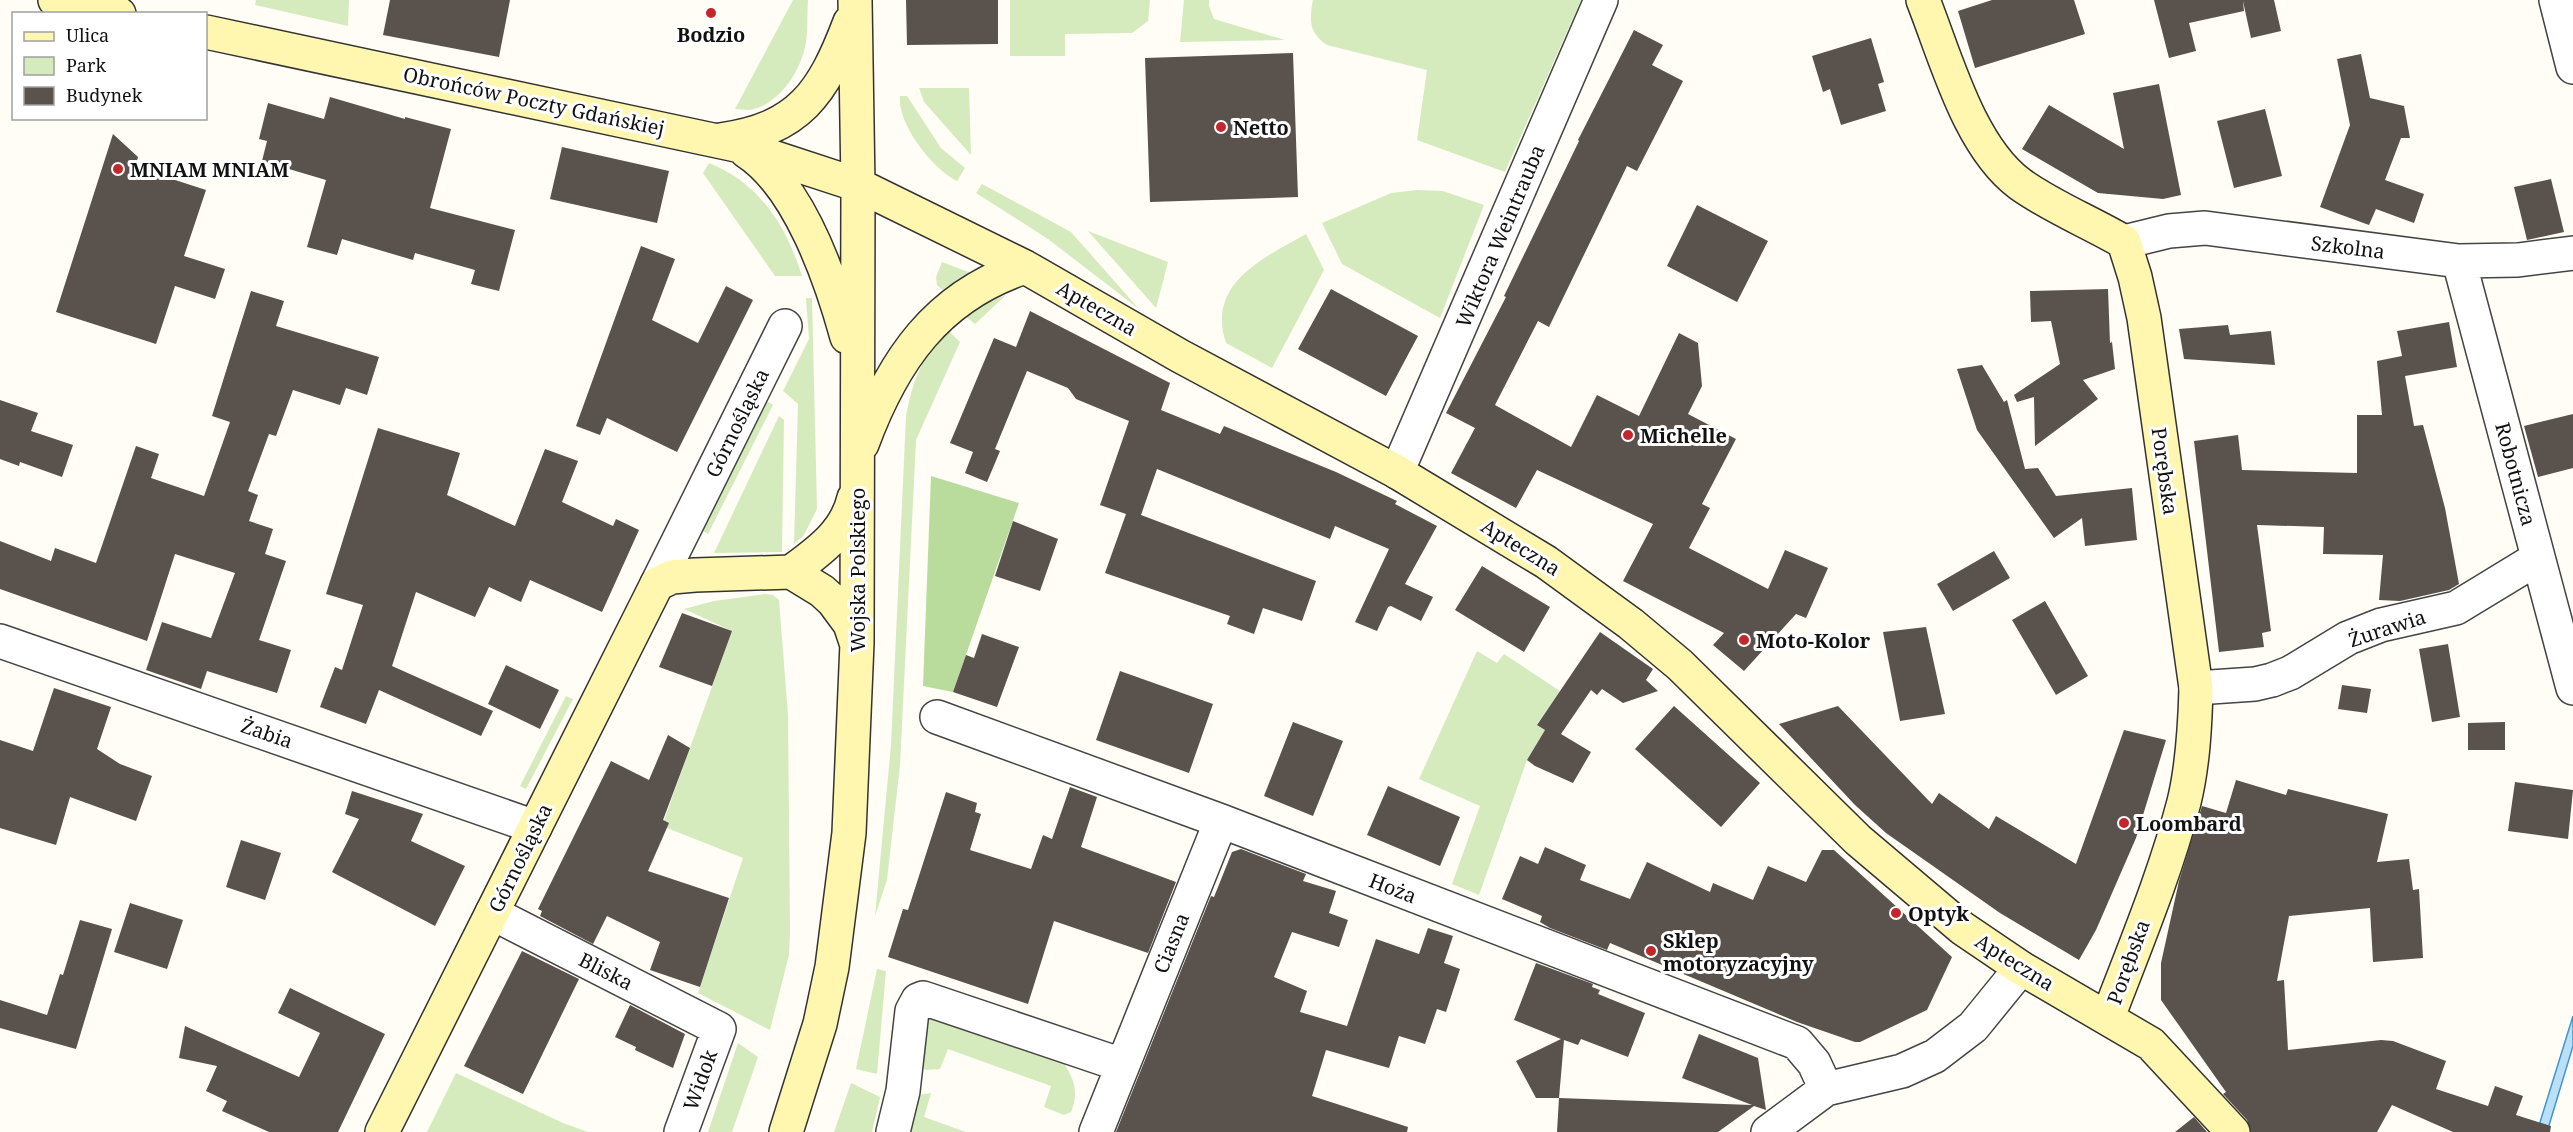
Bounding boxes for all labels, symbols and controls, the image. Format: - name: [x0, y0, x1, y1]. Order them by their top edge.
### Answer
- marker: Bodzio: [704, 6, 718, 20]
- legend: [12, 12, 207, 120]
- place label: Bodzio: [677, 21, 745, 48]
- text: Ulica: [66, 23, 109, 47]
- text: Park: [66, 53, 106, 77]
- street label: Obrońców Poczty Gdańskiej: [401, 60, 667, 142]
- text: Budynek: [66, 83, 143, 107]
- place label: Netto: [1233, 114, 1289, 141]
- marker: Netto: [1214, 120, 1228, 134]
- street label: Wiktora Weintrauba: [1449, 140, 1551, 332]
- place label: MNIAM MNIAM: [130, 156, 289, 183]
- marker: MNIAM MNIAM: [111, 162, 125, 176]
- street label: Szkolna: [2309, 229, 2387, 265]
- street label: Apteczna: [1052, 274, 1142, 342]
- street label: Górnośląska: [699, 364, 775, 482]
- street label: Robotnicza: [2489, 419, 2543, 529]
- place label: Michelle: [1640, 422, 1727, 449]
- street label: Porębska: [2146, 426, 2184, 516]
- marker: Michelle: [1621, 428, 1635, 442]
- street label: Wojska Polskiego: [844, 488, 871, 652]
- street label: Apteczna: [1476, 512, 1566, 582]
- street label: Żurawia: [2345, 603, 2429, 653]
- place label: Moto-Kolor: [1756, 627, 1871, 654]
- marker: Moto-Kolor: [1737, 633, 1751, 647]
- street label: Żabia: [238, 712, 296, 754]
- street label: Górnośląska: [482, 799, 558, 917]
- place label: Loombard: [2136, 810, 2242, 837]
- marker: Loombard: [2117, 816, 2131, 830]
- street label: Hoża: [1365, 867, 1421, 909]
- place label: Optyk: [1908, 900, 1969, 927]
- marker: Optyk: [1889, 906, 1903, 920]
- street label: Ciasna: [1147, 909, 1195, 977]
- street label: Porębska: [2100, 916, 2156, 1008]
- place label: Sklep motoryzacyjny: [1663, 927, 1814, 977]
- street label: Apteczna: [1970, 927, 2060, 997]
- marker: Sklep motoryzacyjny: [1644, 944, 1658, 958]
- street label: Bliska: [574, 946, 638, 996]
- street label: Widok: [677, 1046, 724, 1114]

